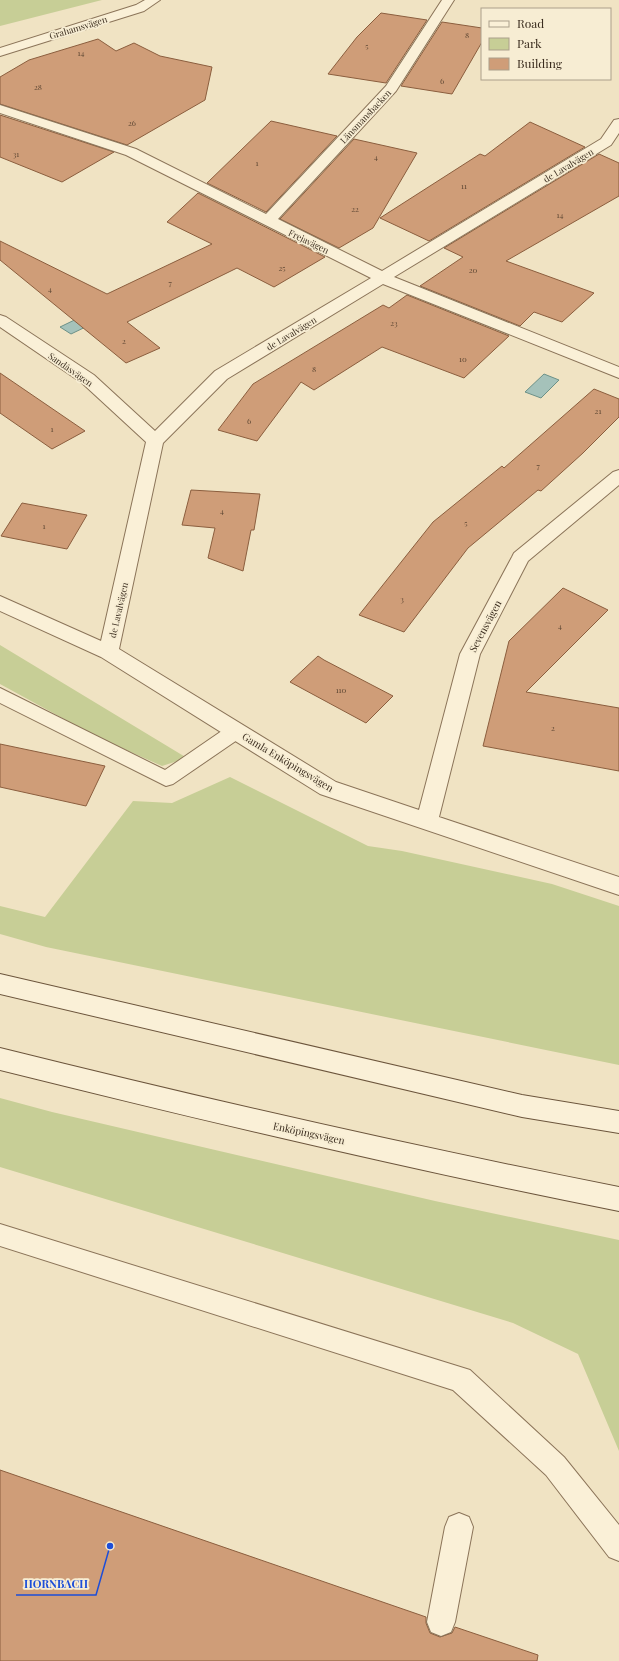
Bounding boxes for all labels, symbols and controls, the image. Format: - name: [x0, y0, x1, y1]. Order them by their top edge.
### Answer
- legend: [481, 8, 611, 80]
- street label: Grahamsvägen: [48, 12, 109, 42]
- text: Road: [517, 15, 544, 31]
- house number: 8: [465, 29, 469, 40]
- text: Park: [517, 35, 542, 51]
- house number: 5: [365, 40, 369, 51]
- house number: 14: [78, 47, 84, 58]
- text: Building: [517, 55, 563, 71]
- house number: 6: [440, 75, 444, 86]
- house number: 28: [34, 81, 42, 92]
- street label: Länsmansbacken: [337, 86, 394, 146]
- house number: 26: [128, 117, 136, 128]
- street label: de Lavalvägen: [541, 145, 596, 185]
- house number: 31: [13, 148, 19, 159]
- house number: 4: [374, 151, 378, 162]
- house number: 1: [256, 157, 259, 168]
- house number: 11: [461, 180, 467, 191]
- house number: 22: [351, 203, 359, 214]
- house number: 14: [557, 209, 563, 220]
- street label: Frejavägen: [287, 226, 332, 256]
- house number: 25: [278, 262, 286, 273]
- house number: 20: [469, 264, 478, 275]
- house number: 7: [168, 277, 172, 288]
- house number: 4: [48, 283, 52, 294]
- street label: de Lavalvägen: [264, 313, 319, 353]
- house number: 23: [390, 317, 398, 328]
- house number: 2: [122, 335, 126, 346]
- street label: Sandåsvägen: [46, 349, 96, 389]
- house number: 10: [459, 353, 467, 364]
- house number: 8: [312, 363, 316, 374]
- house number: 21: [595, 405, 601, 416]
- house number: 6: [247, 415, 251, 426]
- house number: 1: [51, 423, 54, 434]
- house number: 7: [536, 460, 540, 471]
- house number: 4: [220, 505, 224, 516]
- house number: 5: [464, 517, 468, 528]
- house number: 1: [43, 520, 46, 531]
- street label: de Lavalvägen: [106, 580, 130, 639]
- house number: 3: [400, 593, 404, 604]
- street label: Sevensvägen: [465, 598, 505, 654]
- house number: 4: [558, 620, 562, 631]
- house number: 110: [336, 684, 347, 695]
- house number: 2: [551, 722, 555, 733]
- street label: Gamla Enköpingsvägen: [240, 729, 336, 795]
- street label: Enköpingsvägen: [272, 1119, 346, 1147]
- callout: HORNBACH: [16, 1572, 96, 1595]
- text: HORNBACH: [24, 1576, 88, 1591]

